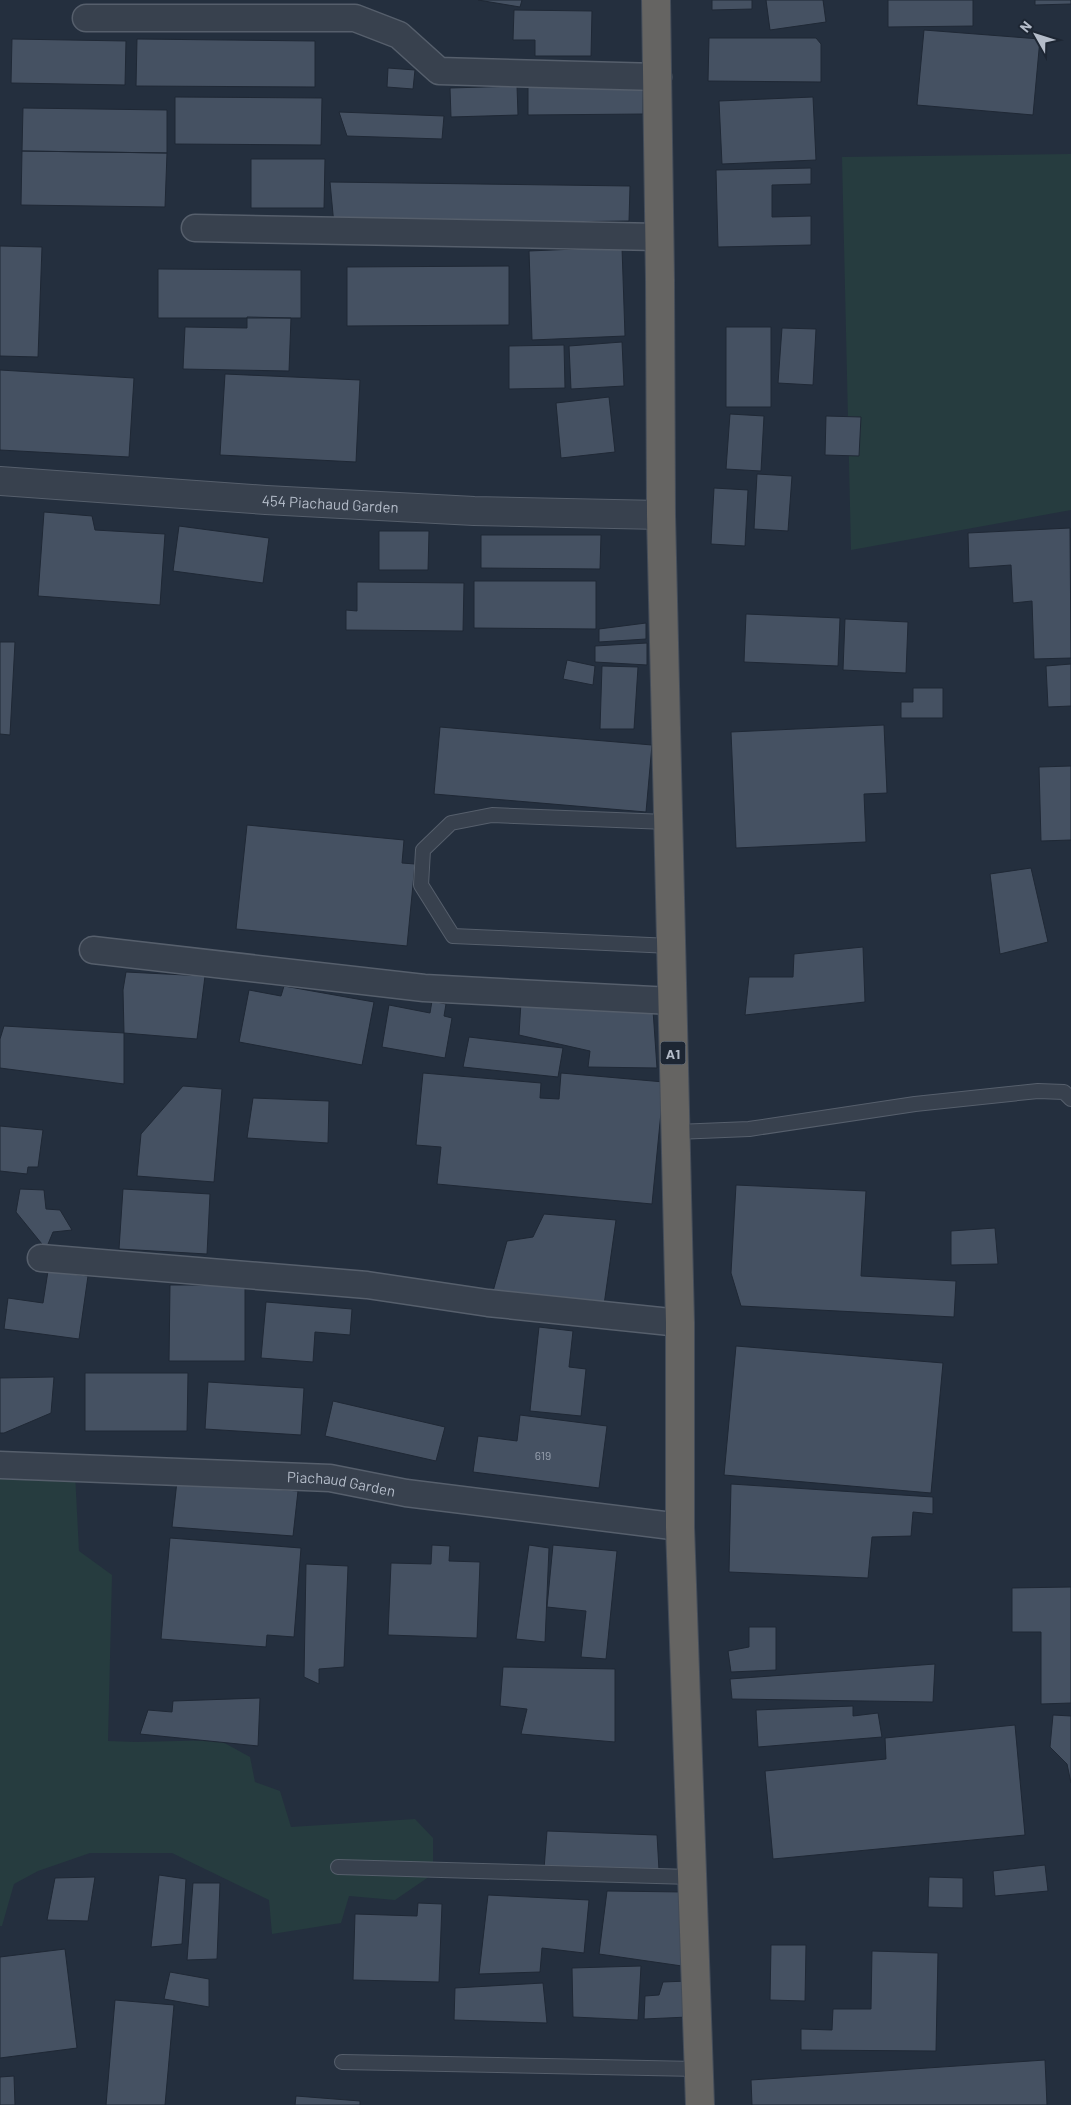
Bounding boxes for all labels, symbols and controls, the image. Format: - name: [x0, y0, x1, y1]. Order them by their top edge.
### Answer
- north arrow: [1011, 10, 1061, 60]
- text: N: [1016, 18, 1035, 35]
- street label: 454 Piachaud Garden: [261, 491, 399, 516]
- road number: A1: [660, 1042, 686, 1064]
- house number: 619: [535, 1448, 551, 1462]
- street label: Piachaud Garden: [287, 1467, 397, 1500]

